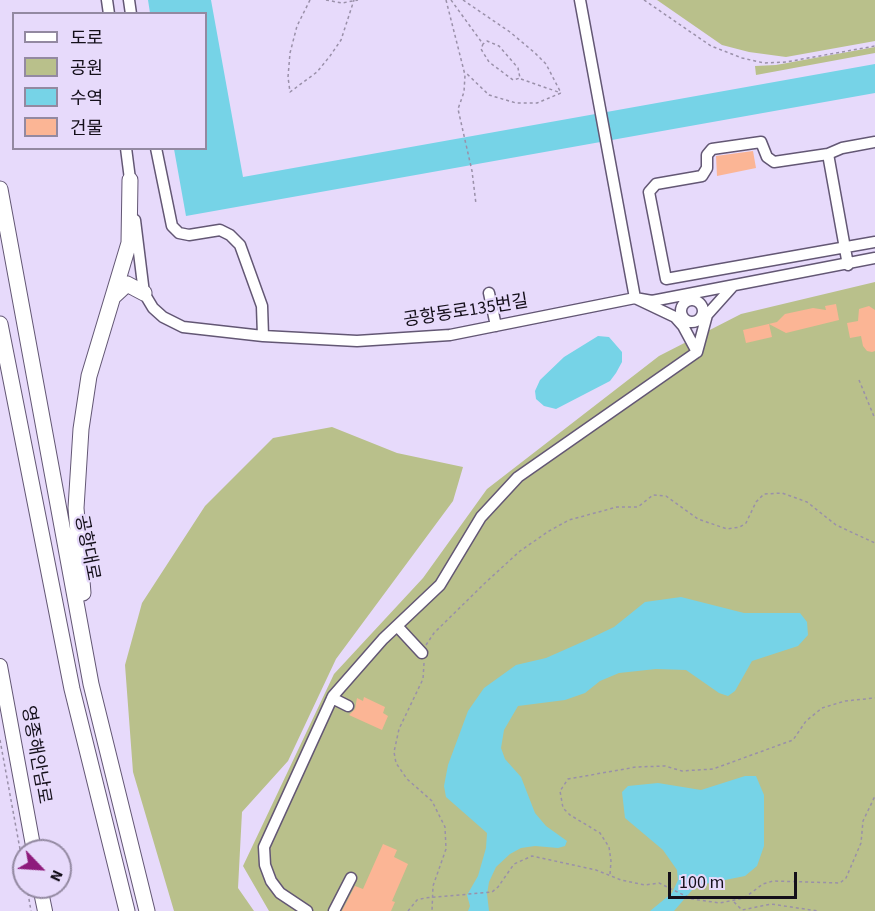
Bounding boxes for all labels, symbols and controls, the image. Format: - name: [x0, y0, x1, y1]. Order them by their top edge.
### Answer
- legend: [12, 12, 207, 150]
- text: 도로: [70, 26, 103, 51]
- text: 공원: [70, 56, 103, 81]
- text: 수역: [70, 86, 103, 111]
- text: 건물: [70, 116, 103, 141]
- street label: 공항동로135번길: [402, 291, 530, 333]
- street label: 공항대로: [69, 513, 103, 583]
- street label: 영종해안남로: [16, 704, 54, 806]
- north arrow: [12, 839, 72, 899]
- scale bar: [671, 860, 800, 898]
- text: N: [44, 866, 69, 885]
- text: 100 m: [679, 870, 724, 895]

